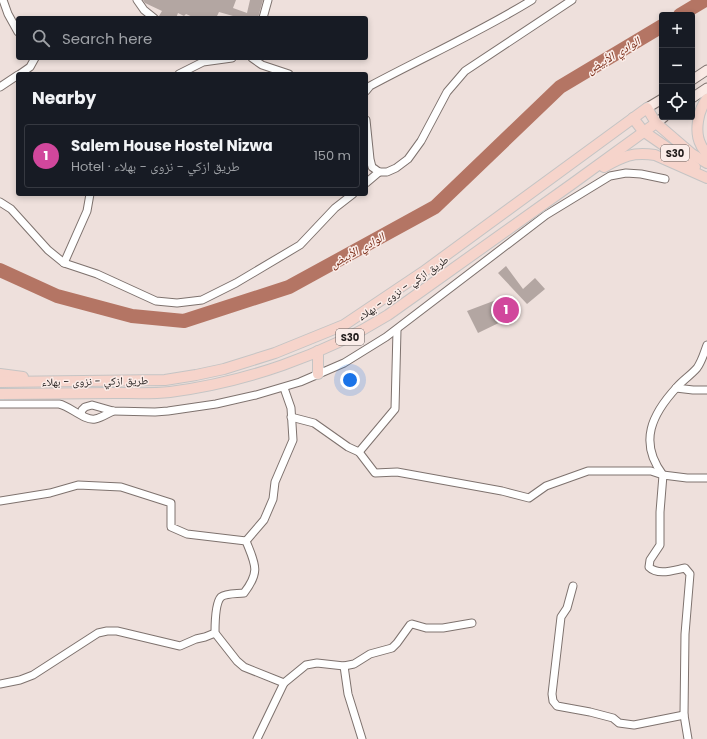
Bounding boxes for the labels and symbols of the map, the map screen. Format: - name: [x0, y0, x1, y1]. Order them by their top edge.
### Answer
- water label: الوادي الأبيض: [583, 32, 645, 79]
- road number: S30: [661, 145, 689, 161]
- water label: الوادي الأبيض: [327, 228, 389, 274]
- street label: طريق ازكي - نزوى - بهلاء: [354, 252, 452, 325]
- pin: 1: [493, 295, 519, 325]
- road number: S30: [336, 329, 364, 345]
- your location: [340, 370, 360, 390]
- street label: طريق ازكي - نزوى - بهلاء: [42, 372, 148, 391]

